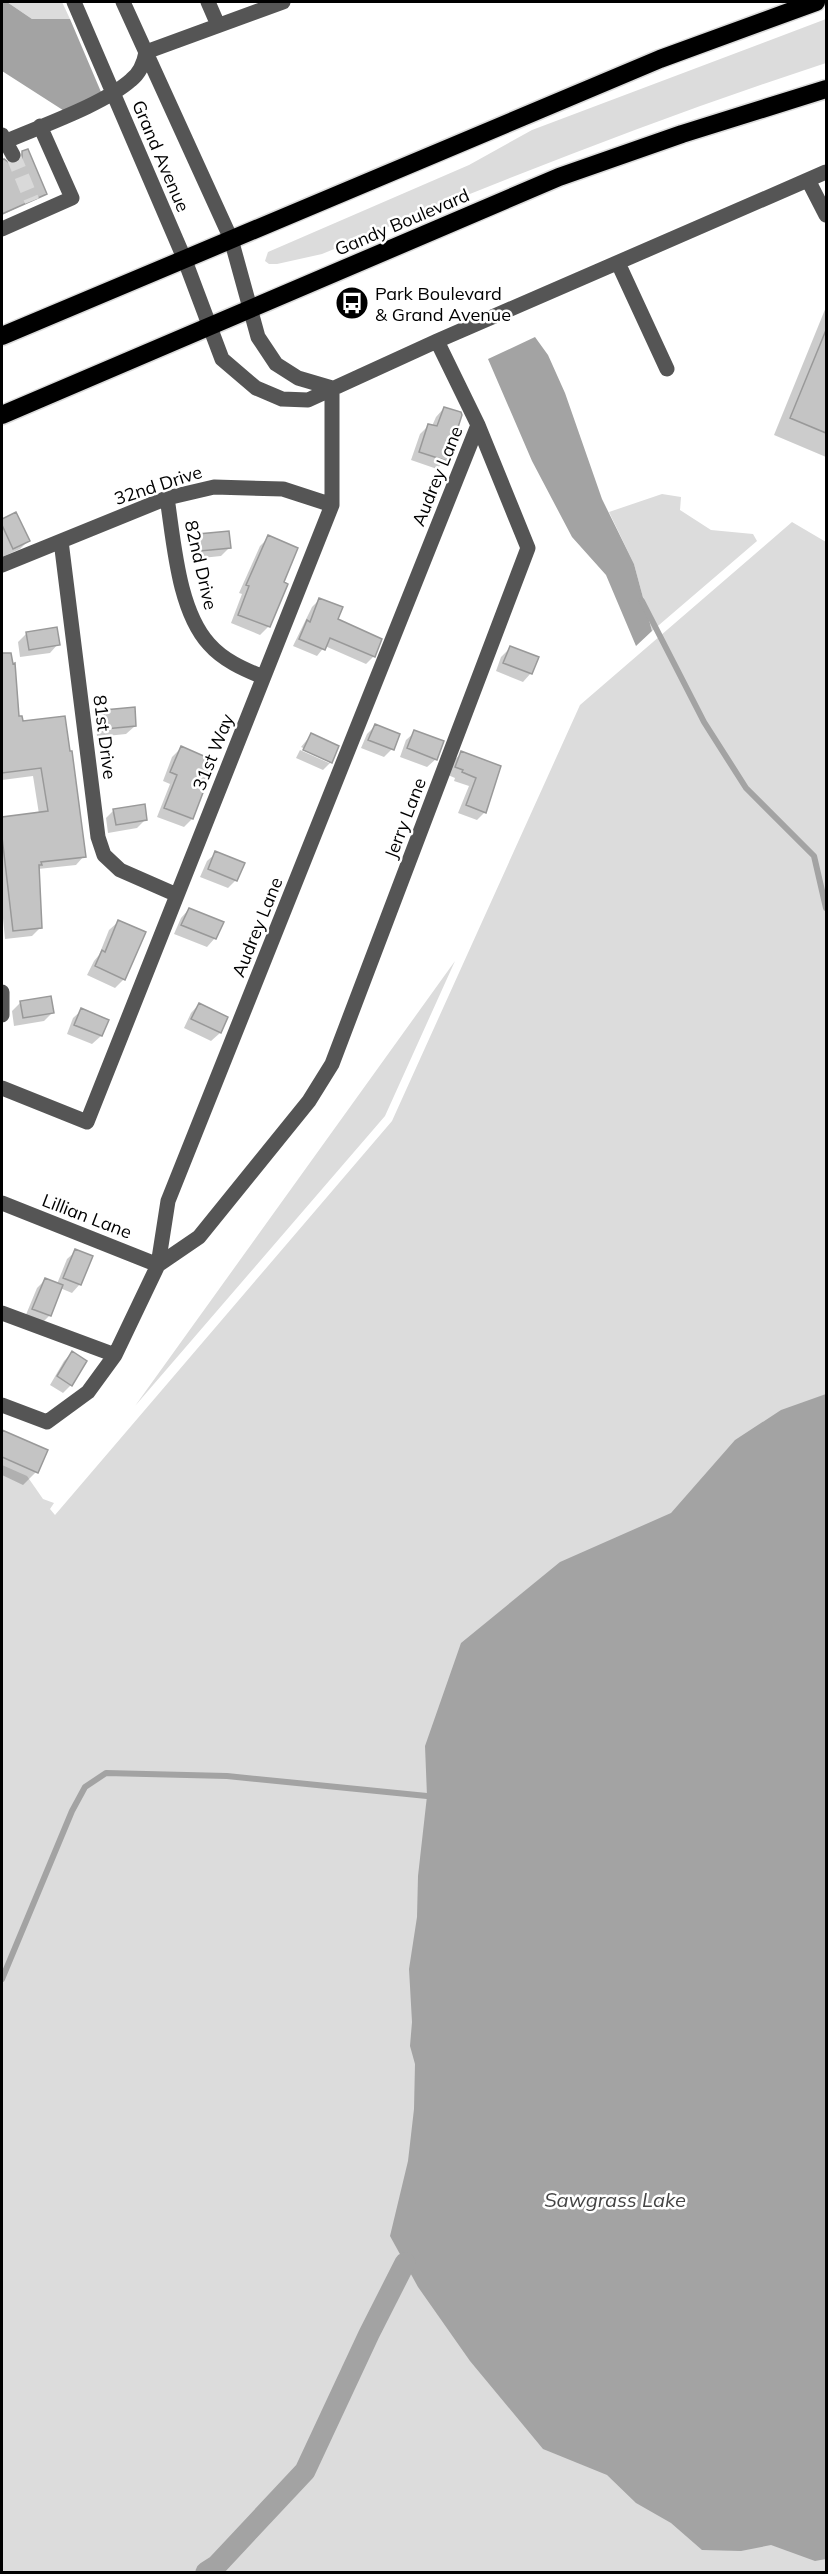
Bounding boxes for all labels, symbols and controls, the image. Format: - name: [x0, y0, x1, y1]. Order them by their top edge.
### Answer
- street label: Grand Avenue: [127, 97, 195, 215]
- street label: Gandy Boulevard: [331, 183, 473, 261]
- place label: Park Boulevard & Grand Avenue: [375, 282, 511, 326]
- bus stop icon: Park Boulevard & Grand Avenue: [334, 285, 370, 321]
- street label: Audrey Lane: [407, 423, 467, 529]
- street label: 32nd Drive: [111, 460, 205, 510]
- street label: 82nd Drive: [180, 518, 222, 612]
- street label: 81st Drive: [88, 693, 122, 781]
- street label: 31st Way: [187, 710, 239, 794]
- street label: Jerry Lane: [379, 774, 431, 862]
- street label: Audrey Lane: [227, 874, 287, 980]
- street label: Lillian Lane: [39, 1188, 135, 1244]
- water label: Sawgrass Lake: [544, 2187, 686, 2212]

